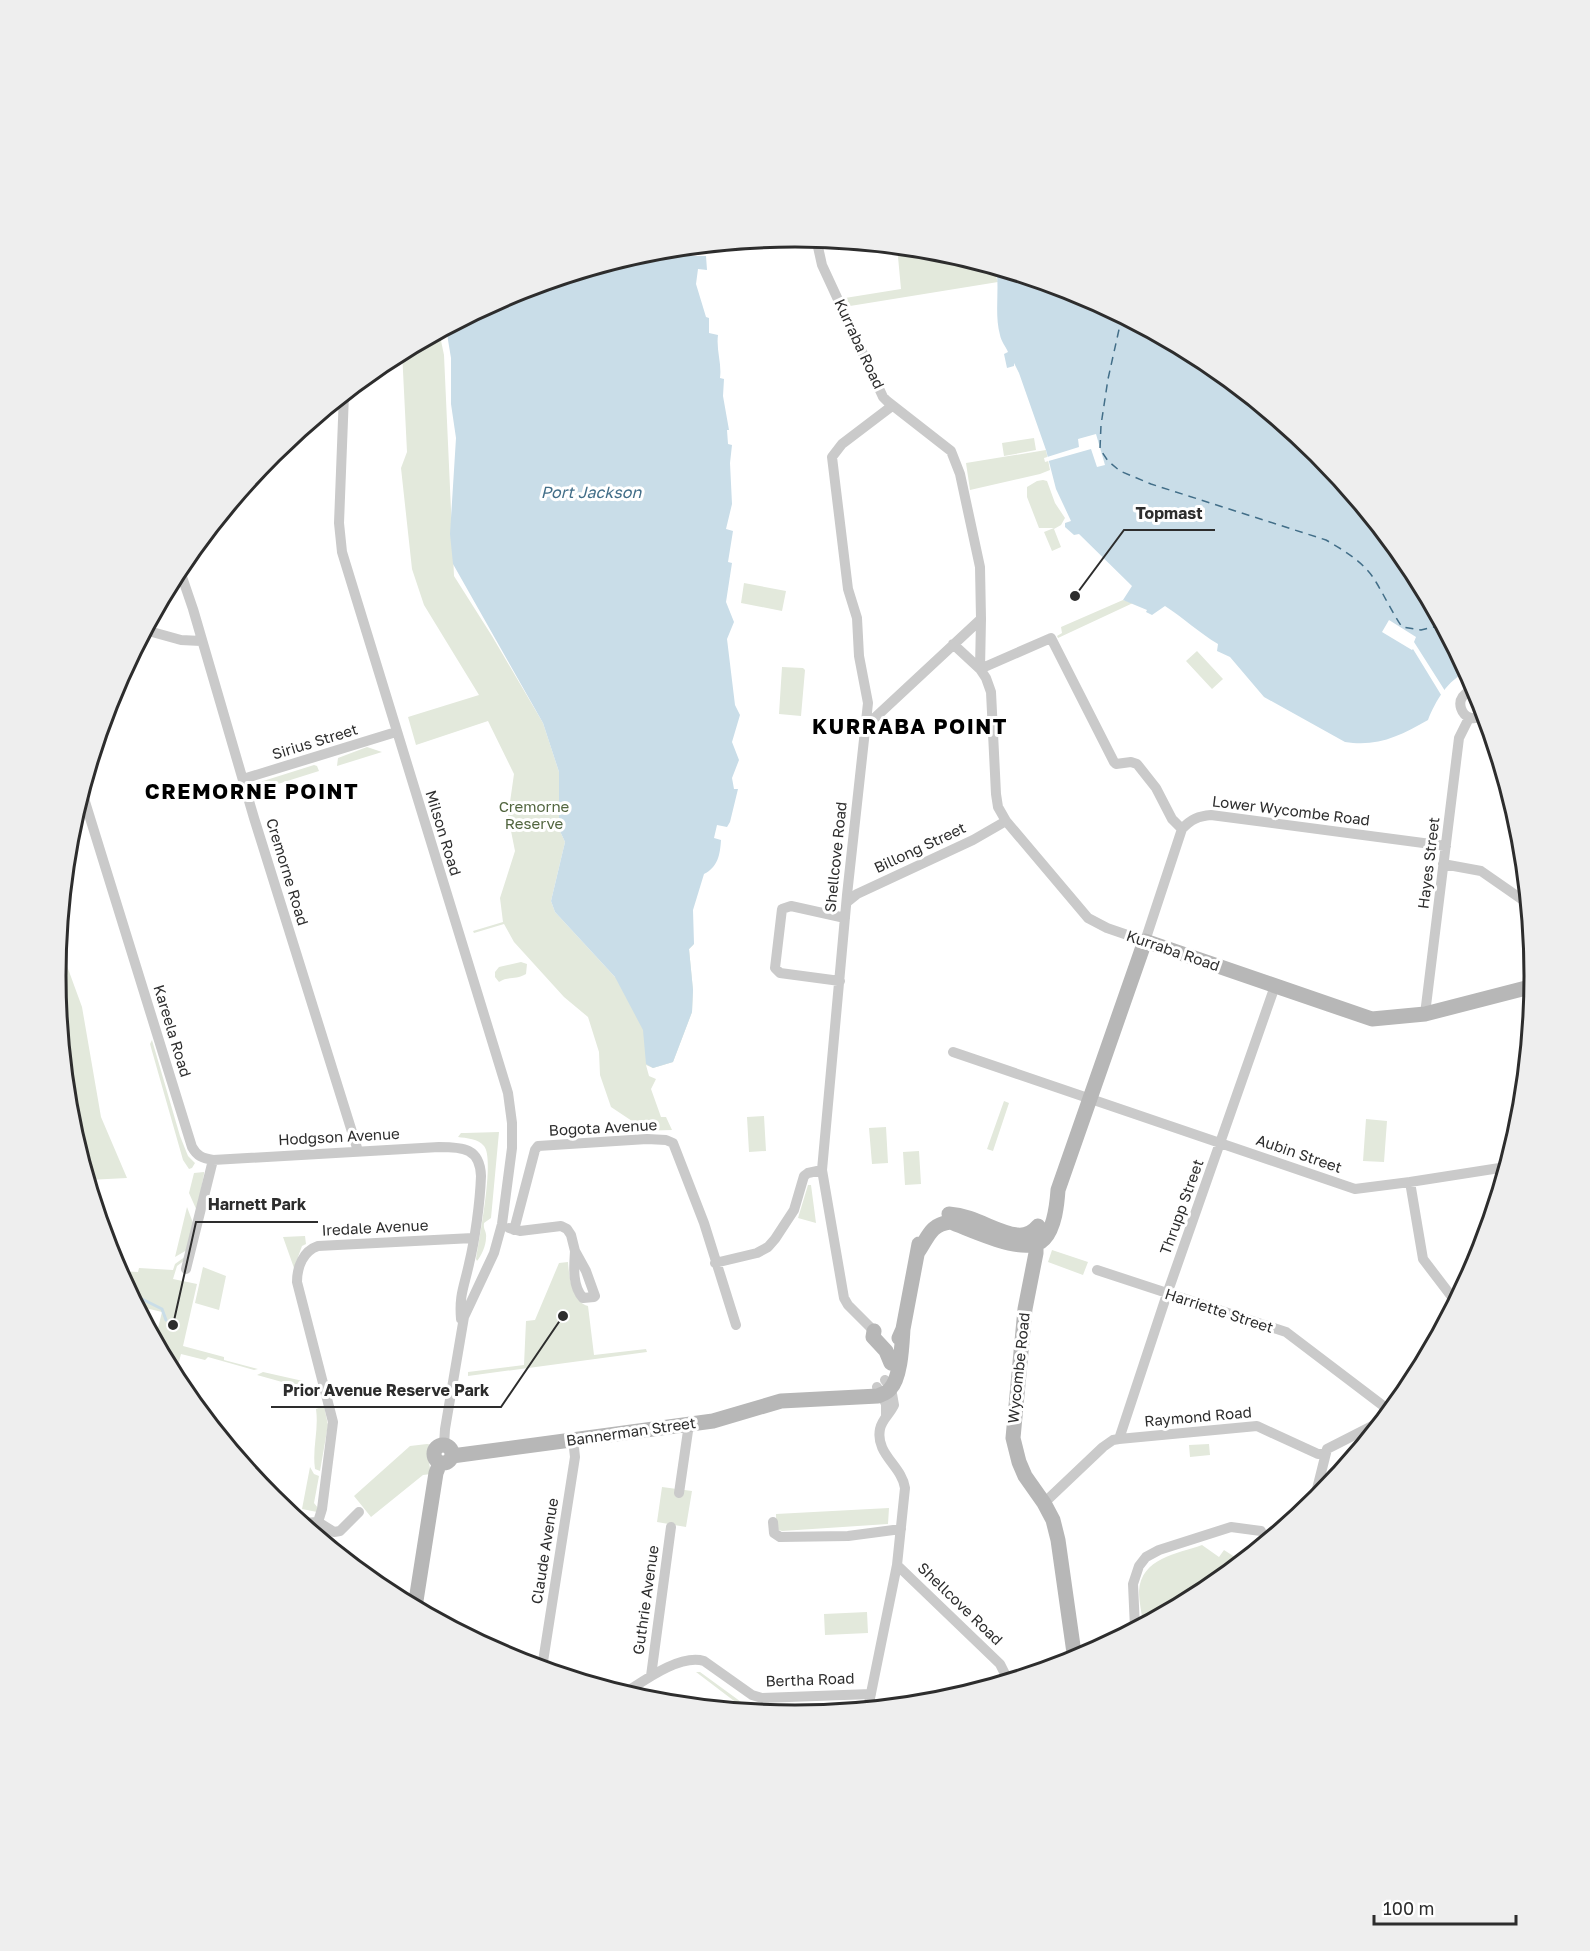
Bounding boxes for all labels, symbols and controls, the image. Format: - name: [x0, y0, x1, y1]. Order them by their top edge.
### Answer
- street label: Kurraba Road: [831, 296, 889, 391]
- water label: Port Jackson: [541, 482, 642, 502]
- callout: Topmast: [1124, 496, 1215, 530]
- text: Topmast: [1135, 503, 1203, 523]
- district label: KURRABA POINT: [812, 713, 1008, 739]
- street label: Sirius Street: [270, 719, 360, 763]
- district label: CREMORNE POINT: [145, 778, 359, 804]
- street label: Milson Road: [422, 788, 465, 878]
- street label: Lower Wycombe Road: [1211, 791, 1371, 829]
- park label: Cremorne Reserve: [499, 797, 570, 832]
- street label: Shellcove Road: [820, 801, 850, 913]
- street label: Cremorne Road: [263, 816, 313, 927]
- street label: Hayes Street: [1413, 816, 1443, 910]
- street label: Billong Street: [871, 818, 968, 876]
- street label: Kurraba Road: [1124, 926, 1222, 974]
- street label: Kareela Road: [150, 982, 196, 1079]
- street label: Bogota Avenue: [548, 1115, 658, 1139]
- street label: Hodgson Avenue: [278, 1124, 400, 1148]
- street label: Aubin Street: [1254, 1130, 1345, 1176]
- street label: Thrupp Street: [1155, 1157, 1207, 1257]
- callout: Harnett Park: [196, 1188, 318, 1222]
- text: Harnett Park: [208, 1194, 307, 1214]
- street label: Iredale Avenue: [321, 1215, 429, 1239]
- street label: Harriette Street: [1163, 1284, 1276, 1336]
- street label: Wycombe Road: [1003, 1312, 1033, 1424]
- callout: Prior Avenue Reserve Park: [271, 1373, 501, 1407]
- text: Prior Avenue Reserve Park: [283, 1380, 490, 1400]
- street label: Raymond Road: [1143, 1402, 1252, 1430]
- street label: Bannerman Street: [565, 1413, 697, 1449]
- street label: Claude Avenue: [527, 1496, 561, 1605]
- street label: Guthrie Avenue: [628, 1544, 662, 1656]
- street label: Shellcove Road: [914, 1558, 1007, 1648]
- street label: Bertha Road: [765, 1668, 855, 1690]
- scale bar: [1374, 1888, 1516, 1926]
- text: 100 m: [1383, 1897, 1434, 1919]

